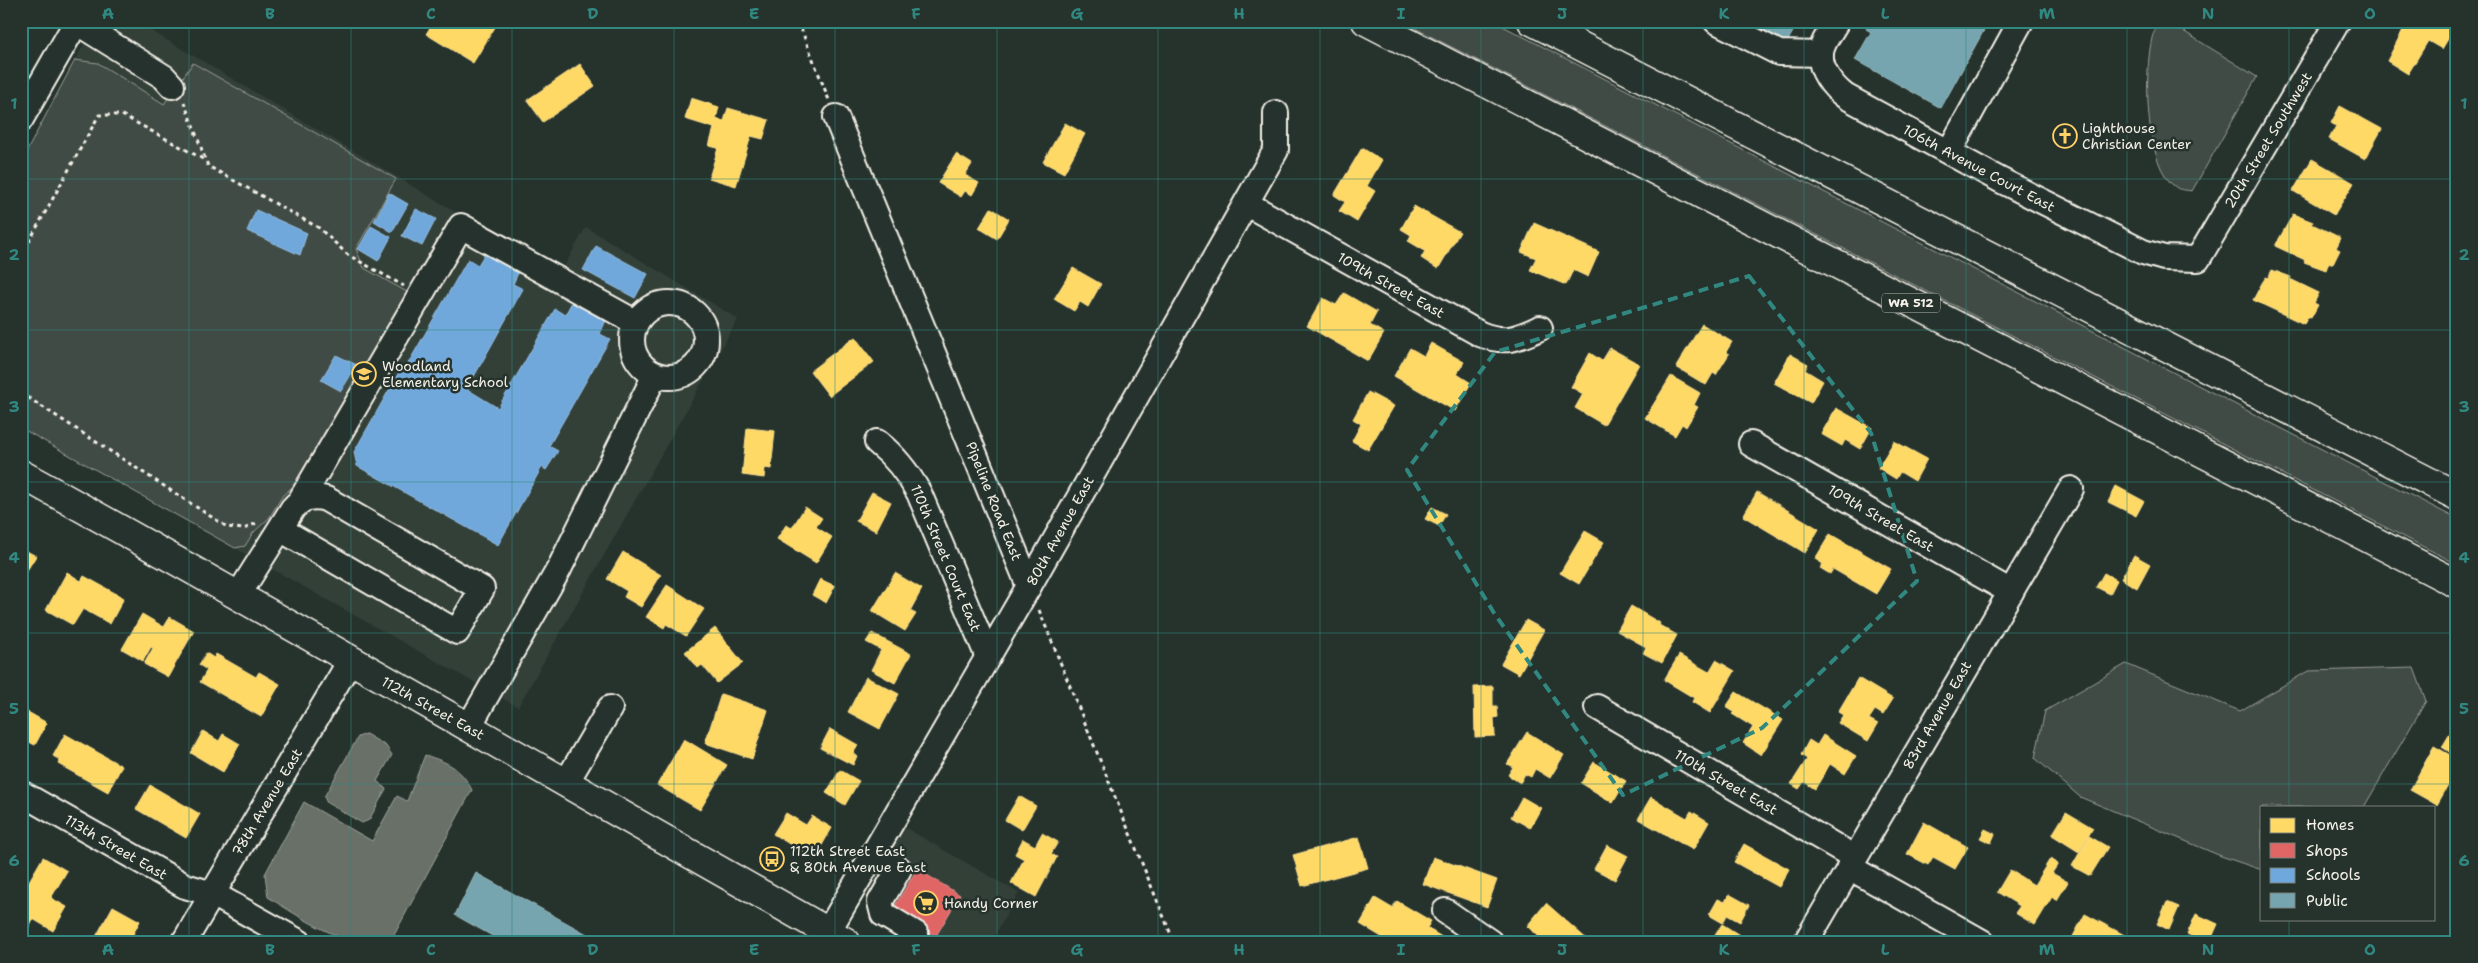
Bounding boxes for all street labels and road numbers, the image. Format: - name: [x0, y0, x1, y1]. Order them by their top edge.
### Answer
- street label: 20th Street Southwest: [2220, 69, 2316, 211]
- street label: 106th Avenue Court East: [1900, 120, 2058, 216]
- street label: 109th Street East: [1334, 248, 1448, 322]
- road number: WA 512: [1882, 294, 1940, 312]
- street label: Pipeline Road East: [962, 439, 1026, 563]
- street label: 80th Avenue East: [1022, 473, 1098, 589]
- street label: 109th Street East: [1825, 480, 1937, 556]
- street label: 110th Street Court East: [907, 482, 985, 634]
- street label: 83rd Avenue East: [1899, 658, 1975, 772]
- street label: 112th Street East: [378, 672, 488, 744]
- street label: 78th Avenue East: [228, 745, 306, 859]
- street label: 110th Street East: [1671, 745, 1781, 819]
- street label: 113th Street East: [62, 810, 170, 884]

